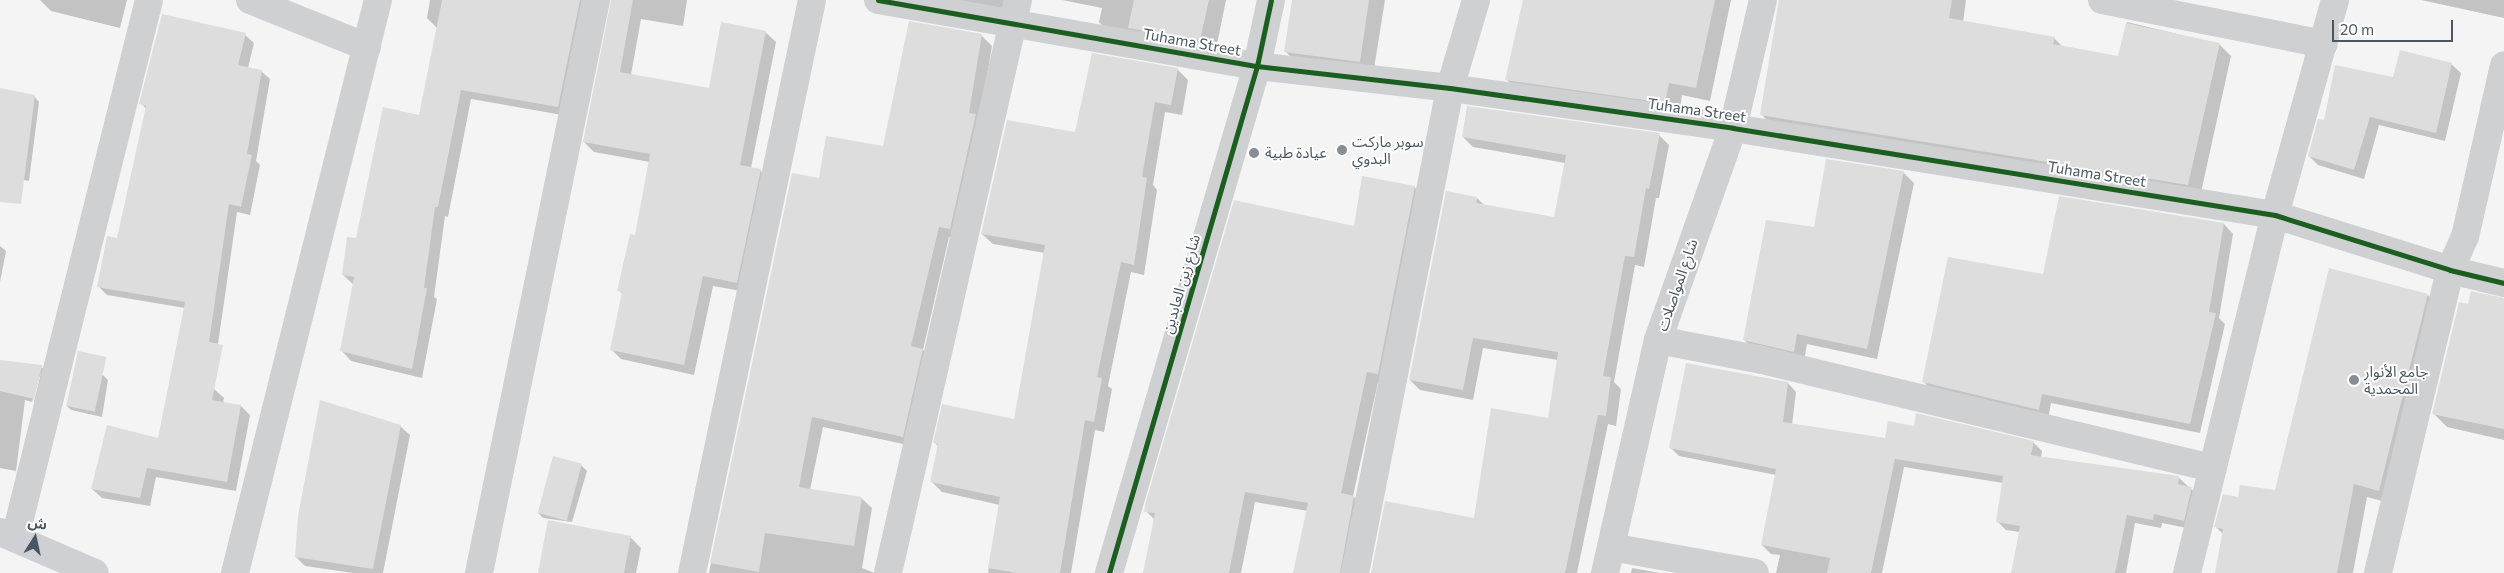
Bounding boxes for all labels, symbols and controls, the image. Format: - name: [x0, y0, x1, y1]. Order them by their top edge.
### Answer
- scale bar: [2334, 10, 2455, 42]
- text: 20 m: [2340, 20, 2374, 38]
- street label: Tuhama Street: [1142, 25, 1242, 59]
- street label: Tuhama Street: [1647, 94, 1747, 126]
- place label: سوبر ماركت البدوي: [1352, 132, 1423, 167]
- place label: عيادة طبية: [1265, 144, 1327, 162]
- marker: سوبر ماركت البدوي: [1336, 144, 1348, 156]
- marker: عيادة طبية: [1247, 146, 1261, 160]
- street label: Tuhama Street: [2047, 157, 2147, 191]
- street label: شارع زين العابدين: [1158, 232, 1204, 336]
- street label: شارع المواصلات: [1653, 237, 1701, 333]
- place label: جامع الأنوار المحمدية: [2364, 362, 2428, 397]
- marker: جامع الأنوار المحمدية: [2348, 374, 2360, 386]
- north arrow: [10, 513, 60, 563]
- text: ش: [27, 513, 49, 533]

